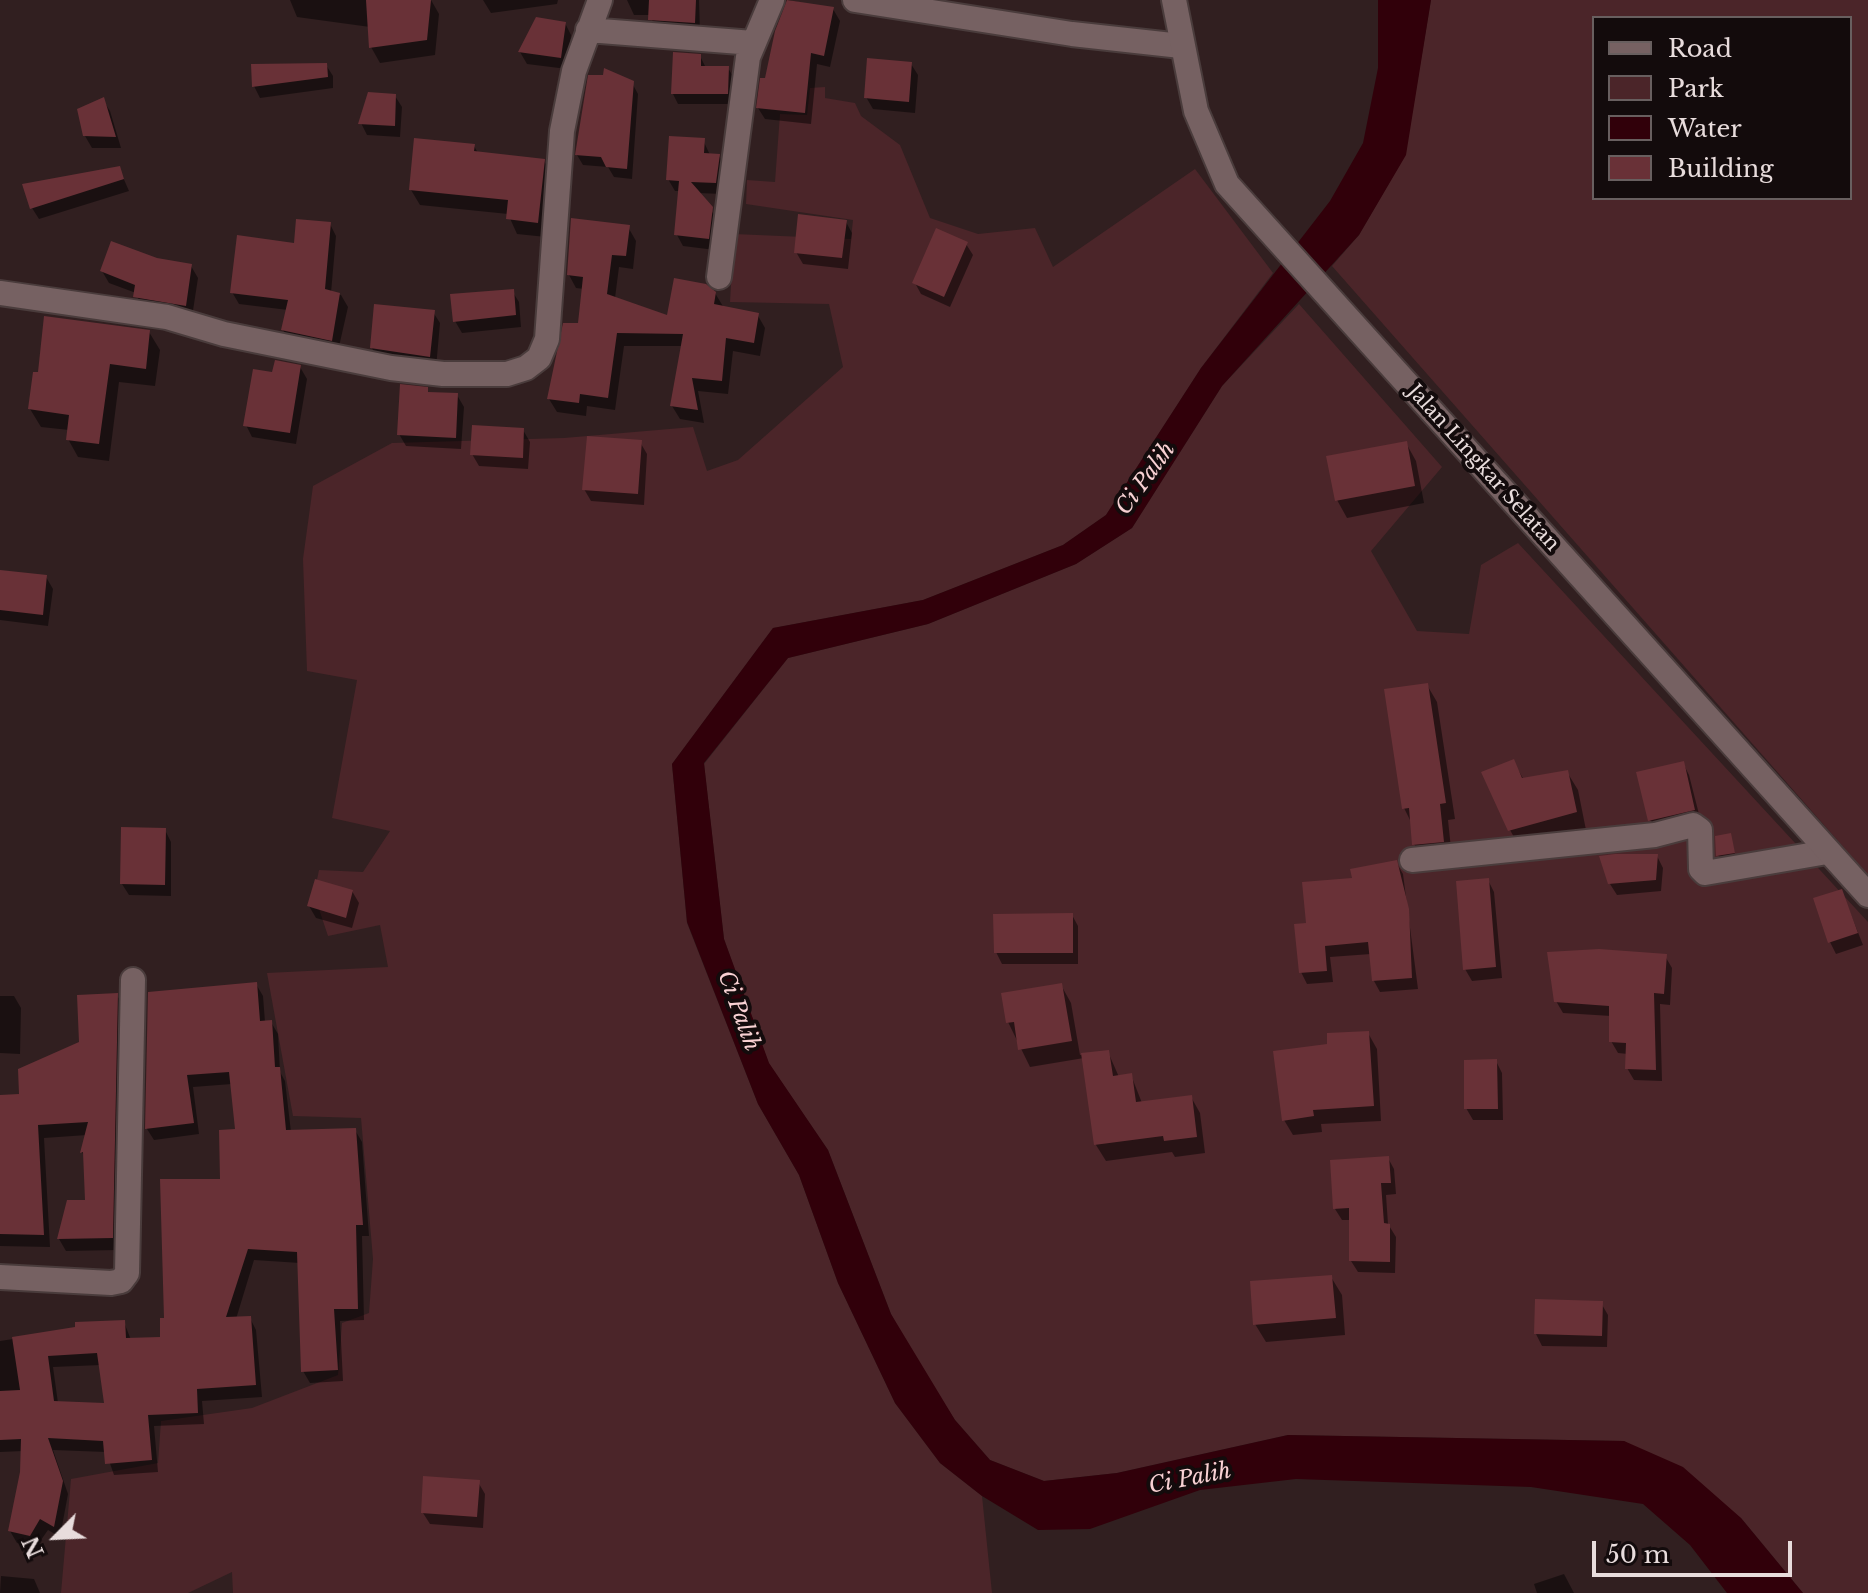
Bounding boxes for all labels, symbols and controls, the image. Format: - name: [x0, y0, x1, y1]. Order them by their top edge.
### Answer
- legend: [1592, 16, 1852, 200]
- text: Road: [1668, 34, 1732, 63]
- text: Park: [1668, 74, 1724, 103]
- text: Water: [1668, 114, 1742, 143]
- text: Building: [1668, 154, 1774, 183]
- street label: Jalan Lingkar Selatan: [1402, 380, 1564, 556]
- water label: Ci Palih: [1111, 438, 1181, 520]
- water label: Ci Palih: [711, 967, 765, 1055]
- water label: Ci Palih: [1147, 1458, 1233, 1500]
- north arrow: [16, 1497, 96, 1577]
- scale bar: [1596, 1525, 1796, 1575]
- text: N: [17, 1532, 50, 1562]
- text: 50 m: [1606, 1540, 1669, 1569]

